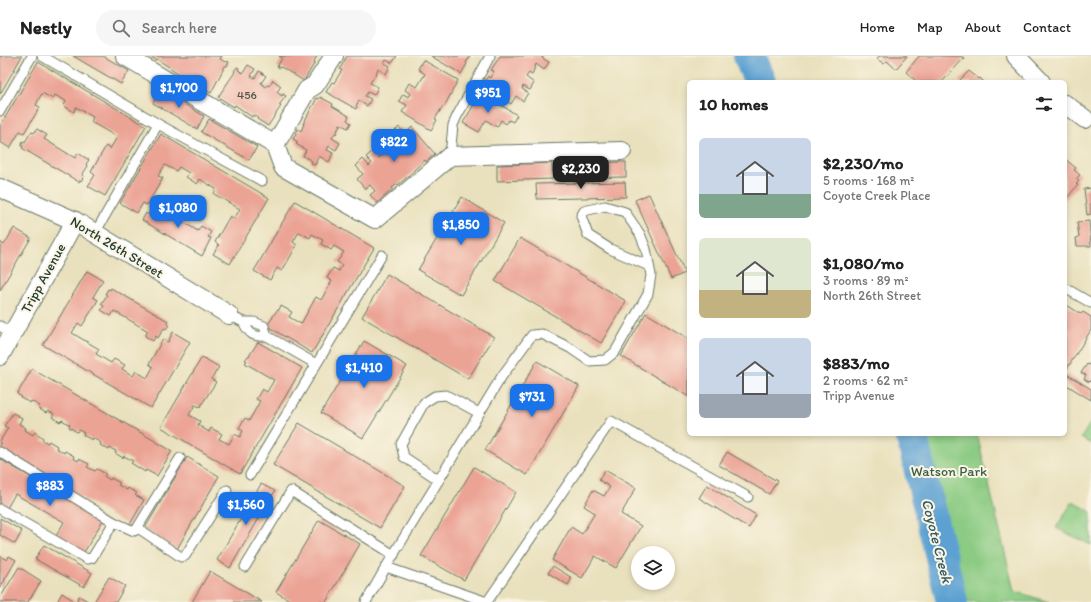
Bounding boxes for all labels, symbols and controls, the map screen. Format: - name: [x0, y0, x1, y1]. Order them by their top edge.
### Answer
- search box: [96, 10, 376, 46]
- text: Nestly: [20, 16, 72, 39]
- icon: search: [110, 17, 132, 39]
- text: Search here: [142, 19, 217, 37]
- text: Home: [860, 19, 895, 36]
- text: Map: [917, 19, 943, 36]
- text: About: [965, 19, 1001, 36]
- text: Contact: [1023, 19, 1071, 36]
- pin: $1,700: [146, 75, 212, 109]
- text: $1,700: [160, 80, 198, 95]
- pin: $951: [464, 80, 512, 114]
- text: $951: [475, 85, 501, 100]
- house number: 456: [237, 88, 257, 102]
- icon: filters: [1033, 93, 1055, 115]
- text: 10 homes: [699, 94, 768, 114]
- pin: $822: [370, 129, 418, 163]
- text: $822: [380, 134, 408, 149]
- text: $2,230/mo: [823, 153, 903, 173]
- icon: home: [731, 154, 779, 202]
- pin: $2,230: [548, 156, 614, 190]
- text: $2,230: [562, 161, 600, 176]
- text: 5 rooms · 168 m²: [823, 173, 914, 188]
- text: Coyote Creek Place: [823, 188, 930, 203]
- pin: $1,080: [145, 195, 211, 229]
- text: $1,080: [159, 200, 197, 215]
- pin: $1,850: [428, 212, 494, 246]
- street label: North 26th Street: [67, 213, 166, 282]
- text: $1,850: [442, 217, 480, 232]
- street label: Tripp Avenue: [17, 240, 70, 316]
- text: $1,080/mo: [823, 253, 904, 273]
- icon: home: [731, 254, 779, 302]
- text: 3 rooms · 89 m²: [823, 273, 909, 288]
- text: North 26th Street: [823, 288, 921, 303]
- text: $883/mo: [823, 353, 890, 373]
- icon: home: [731, 354, 779, 402]
- pin: $1,410: [331, 355, 397, 389]
- text: $1,410: [345, 360, 383, 375]
- text: 2 rooms · 62 m²: [823, 373, 908, 388]
- pin: $731: [508, 384, 556, 418]
- text: Tripp Avenue: [823, 388, 895, 403]
- text: $731: [519, 389, 545, 404]
- park label: Watson Park: [911, 463, 987, 480]
- pin: $883: [26, 473, 74, 507]
- text: $883: [36, 478, 64, 493]
- pin: $1,560: [213, 492, 279, 526]
- text: $1,560: [227, 497, 265, 512]
- water label: Coyote Creek: [918, 497, 956, 586]
- map controls: [631, 546, 675, 590]
- button: layers: [631, 546, 675, 590]

